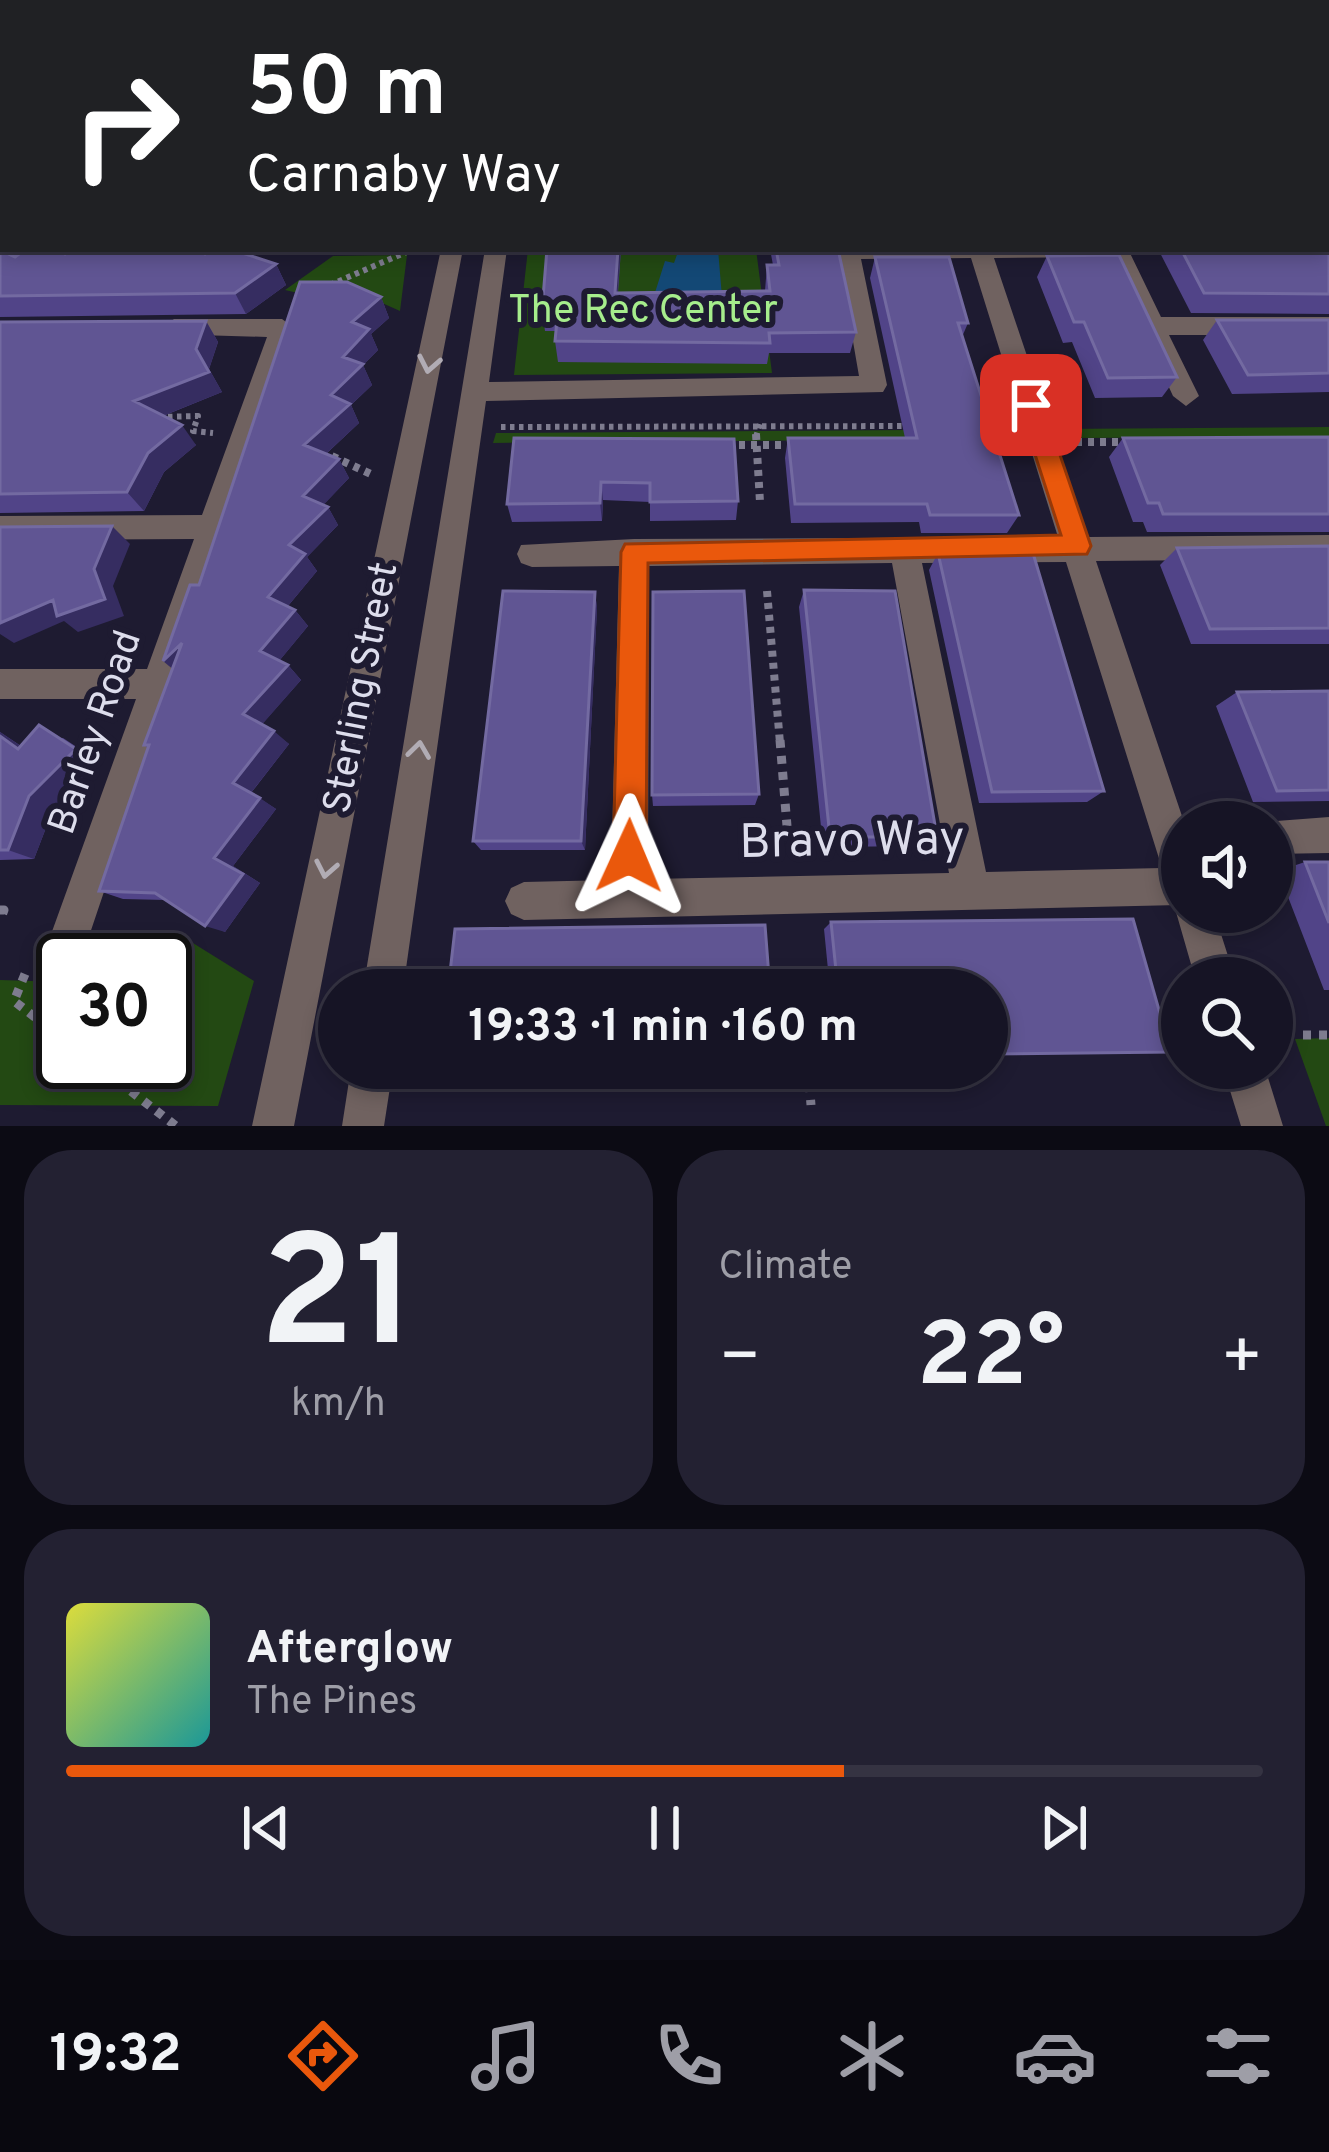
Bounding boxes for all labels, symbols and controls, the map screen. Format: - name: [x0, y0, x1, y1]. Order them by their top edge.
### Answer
- text: 50 m: [246, 39, 447, 145]
- icon: right: [48, 48, 204, 204]
- text: Carnaby Way: [246, 143, 561, 212]
- park label: The Rec Center: [508, 288, 778, 337]
- one-way arrow: [417, 353, 443, 373]
- pin: [980, 354, 1082, 456]
- icon: arrive: [998, 372, 1064, 438]
- street label: Sterling Street: [315, 558, 411, 818]
- street label: Barley Road: [39, 625, 155, 841]
- one-way arrow: [405, 740, 431, 759]
- position arrow: [566, 793, 692, 919]
- map controls: [1161, 801, 1293, 1089]
- button: sound: [1161, 801, 1293, 933]
- street label: Bravo Way: [739, 811, 965, 875]
- one-way arrow: [314, 859, 340, 879]
- speed limit sign: 30: [36, 933, 192, 1089]
- button: search: [1161, 957, 1293, 1089]
- text: 19:33 · 1 min · 160 m: [468, 1000, 858, 1057]
- text: 21: [259, 1204, 417, 1402]
- text: Climate: [719, 1244, 852, 1293]
- text: 22°: [917, 1304, 1065, 1417]
- text: −: [719, 1319, 761, 1402]
- text: +: [1220, 1319, 1263, 1402]
- text: km/h: [291, 1381, 386, 1430]
- text: Afterglow: [246, 1622, 453, 1679]
- text: The Pines: [246, 1679, 417, 1728]
- icon: previous: [233, 1795, 299, 1861]
- icon: pause: [632, 1795, 698, 1861]
- icon: next: [1031, 1795, 1097, 1861]
- icon: directions: [281, 2014, 365, 2098]
- icon: music: [464, 2014, 548, 2098]
- icon: phone: [647, 2014, 731, 2098]
- icon: climate: [830, 2014, 914, 2098]
- icon: car: [1013, 2014, 1097, 2098]
- icon: filters: [1196, 2014, 1280, 2098]
- text: 19:32: [49, 2022, 182, 2091]

